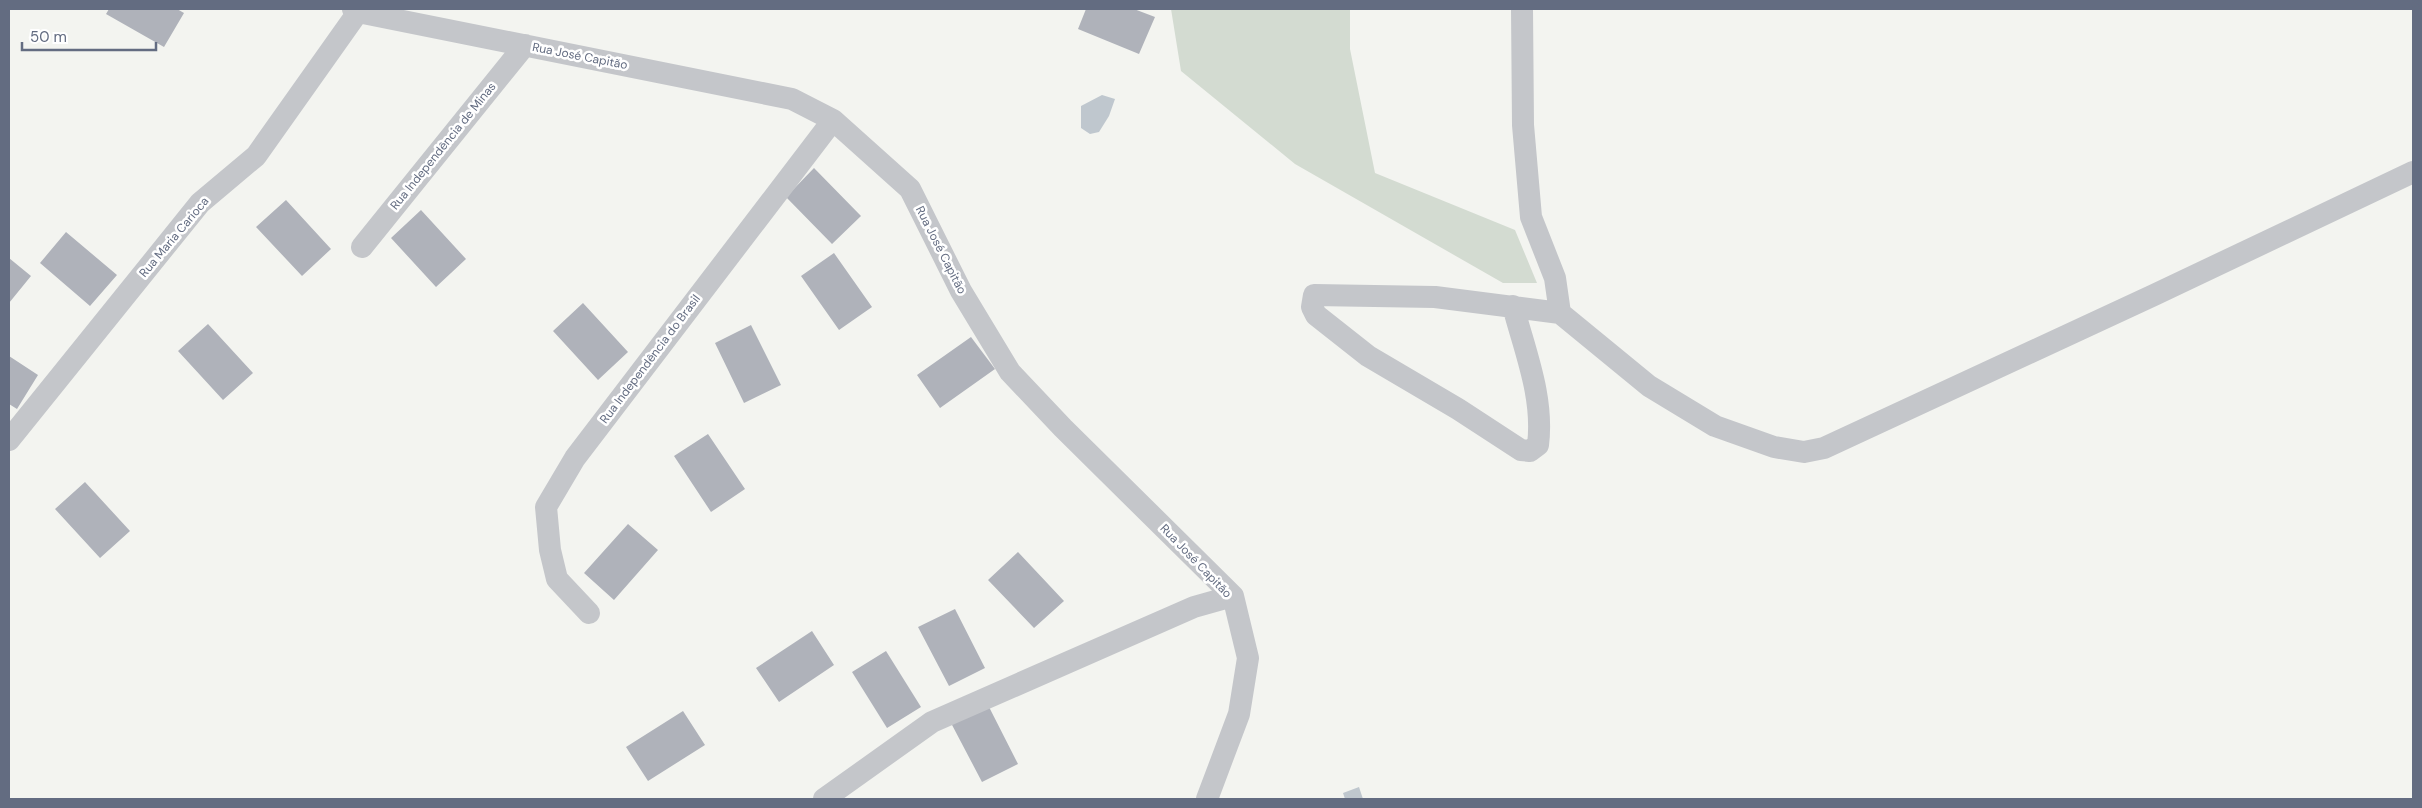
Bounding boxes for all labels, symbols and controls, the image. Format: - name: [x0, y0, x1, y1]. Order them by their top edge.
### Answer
- scale bar: [22, 20, 156, 52]
- text: 50 m: [30, 27, 67, 47]
- street label: Rua José Capitão: [531, 39, 629, 73]
- street label: Rua Independência de Minas: [387, 79, 499, 213]
- street label: Rua Maria Carioca: [136, 193, 212, 281]
- street label: Rua José Capitão: [912, 203, 970, 297]
- street label: Rua Independência do Brasil: [596, 291, 704, 427]
- street label: Rua José Capitão: [1157, 521, 1235, 601]

